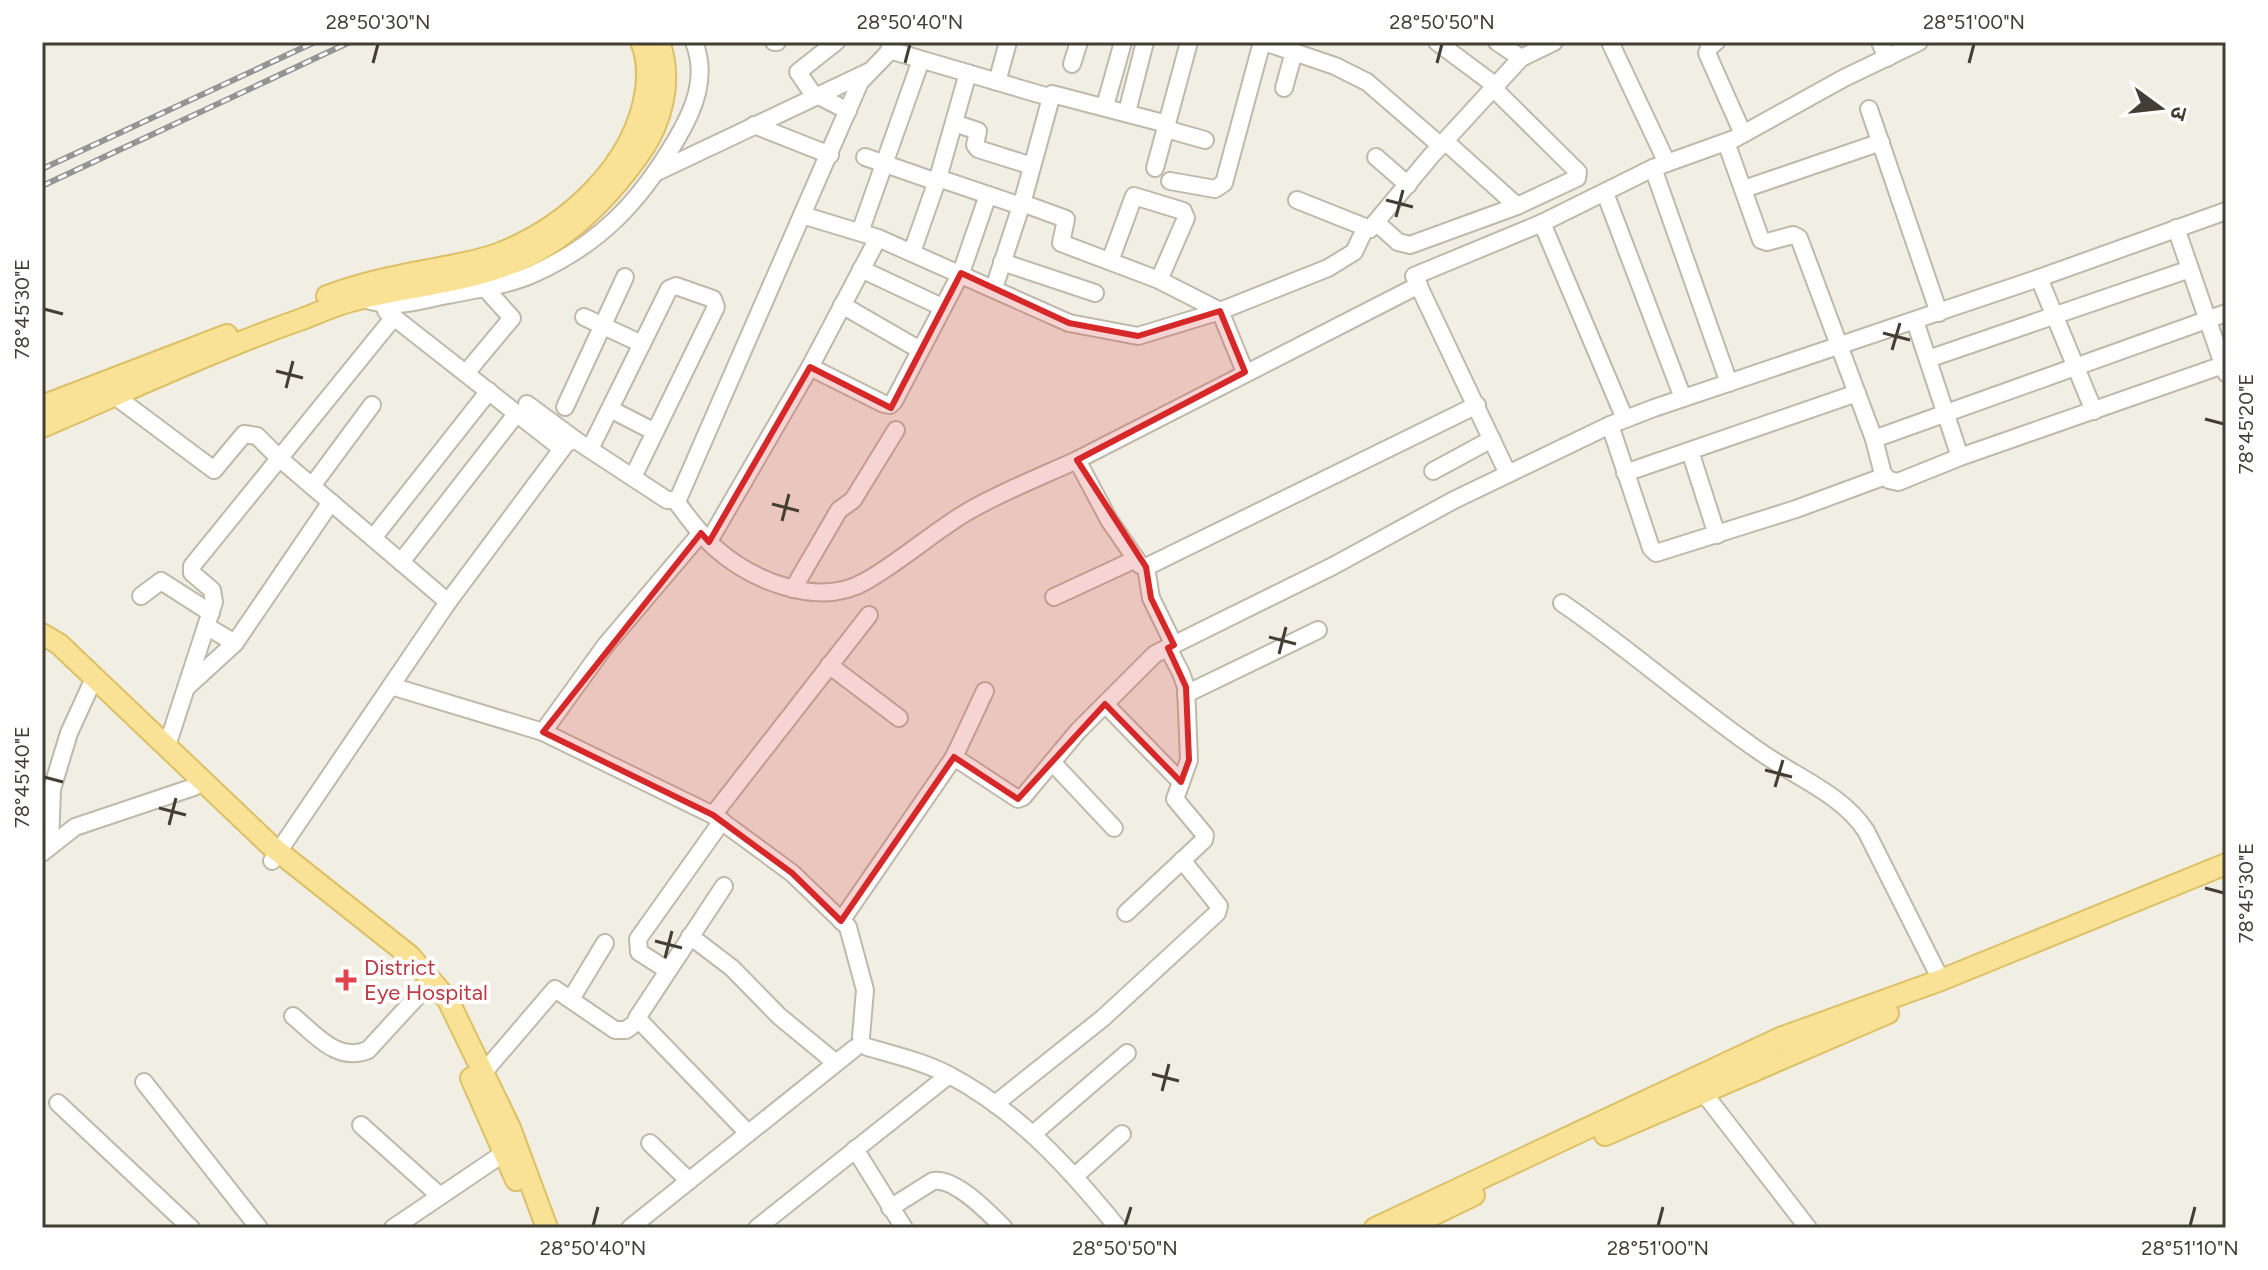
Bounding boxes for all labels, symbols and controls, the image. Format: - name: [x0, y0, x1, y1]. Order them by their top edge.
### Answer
- text: 28°50'30"N: [326, 10, 430, 34]
- text: 28°50'40"N: [857, 10, 963, 34]
- text: 28°50'50"N: [1389, 10, 1495, 34]
- text: 28°51'00"N: [1923, 10, 2025, 34]
- north arrow: [2120, 68, 2200, 148]
- text: उ: [2164, 103, 2194, 124]
- text: 78°45'30"E: [10, 259, 34, 359]
- text: 78°45'20"E: [2234, 374, 2258, 474]
- text: 78°45'40"E: [10, 726, 34, 828]
- text: 78°45'30"E: [2234, 843, 2258, 943]
- place label: District Eye Hospital: [364, 954, 488, 1006]
- marker: District Eye Hospital: [335, 969, 357, 991]
- text: 28°50'40"N: [540, 1236, 646, 1260]
- text: 28°50'50"N: [1072, 1236, 1178, 1260]
- text: 28°51'00"N: [1607, 1236, 1709, 1260]
- text: 28°51'10"N: [2141, 1236, 2239, 1260]

